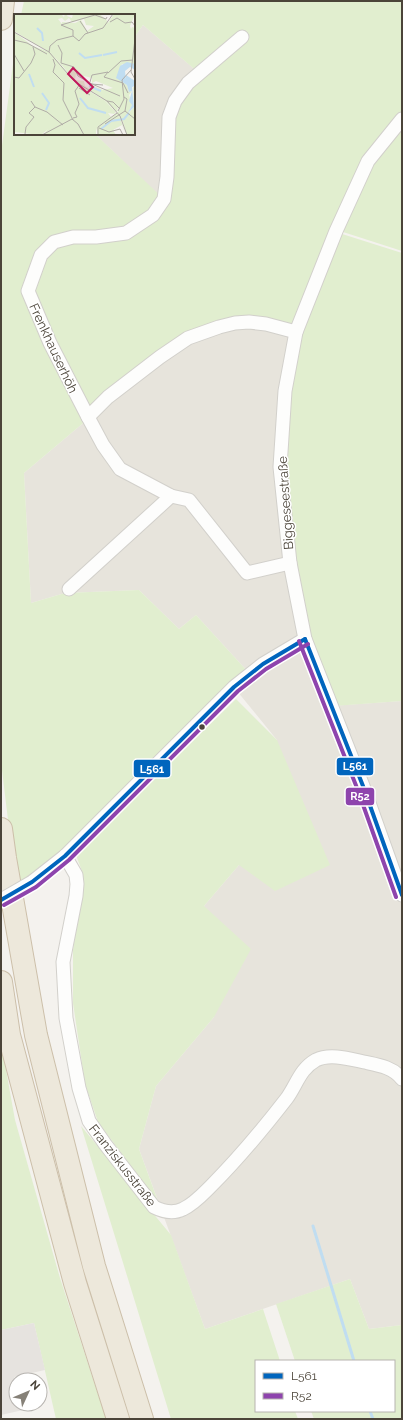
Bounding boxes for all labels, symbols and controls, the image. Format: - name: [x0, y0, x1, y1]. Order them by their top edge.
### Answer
- inset map: [14, 14, 135, 135]
- street label: Frenkhauserhöh: [26, 301, 81, 396]
- street label: Biggeseestraße: [275, 455, 296, 550]
- unlabelled marker: [197, 722, 207, 732]
- line badge: L561: [336, 757, 374, 776]
- line badge: L561: [133, 759, 171, 778]
- text: L561: [343, 760, 368, 773]
- text: L561: [140, 763, 165, 776]
- line badge: R52: [345, 787, 375, 806]
- text: R52: [350, 790, 370, 803]
- street label: Franziskusstraße: [86, 1121, 159, 1210]
- legend: [255, 1360, 395, 1412]
- text: L561: [291, 1369, 317, 1383]
- north arrow: [8, 1372, 48, 1412]
- text: N: [27, 1378, 42, 1393]
- text: R52: [291, 1389, 312, 1403]

